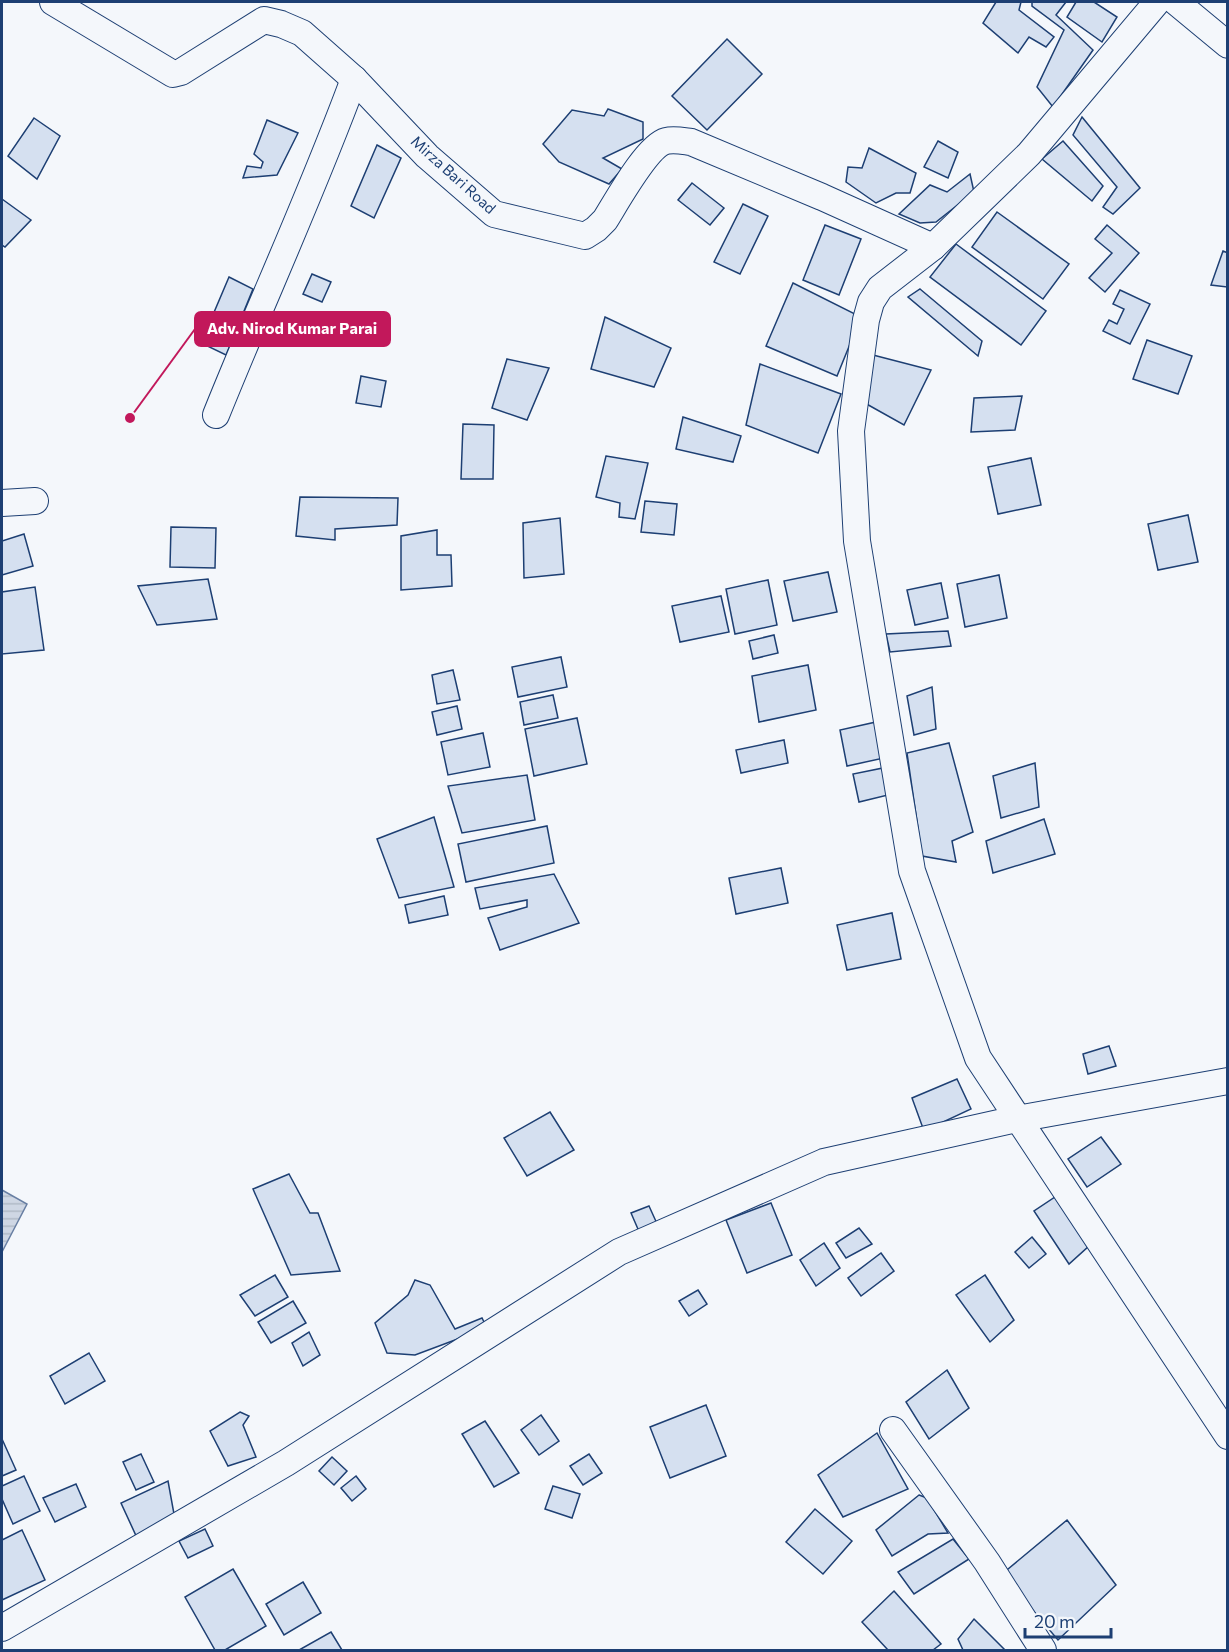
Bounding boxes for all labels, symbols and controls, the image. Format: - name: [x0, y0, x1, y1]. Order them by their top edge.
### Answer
- street label: Mirza Bari Road: [408, 132, 500, 217]
- callout: Adv. Nirod Kumar Parai: [195, 312, 390, 346]
- text: Adv. Nirod Kumar Parai: [207, 318, 377, 337]
- scale bar: [1025, 1601, 1110, 1639]
- text: 20 m: [1034, 1610, 1075, 1632]

